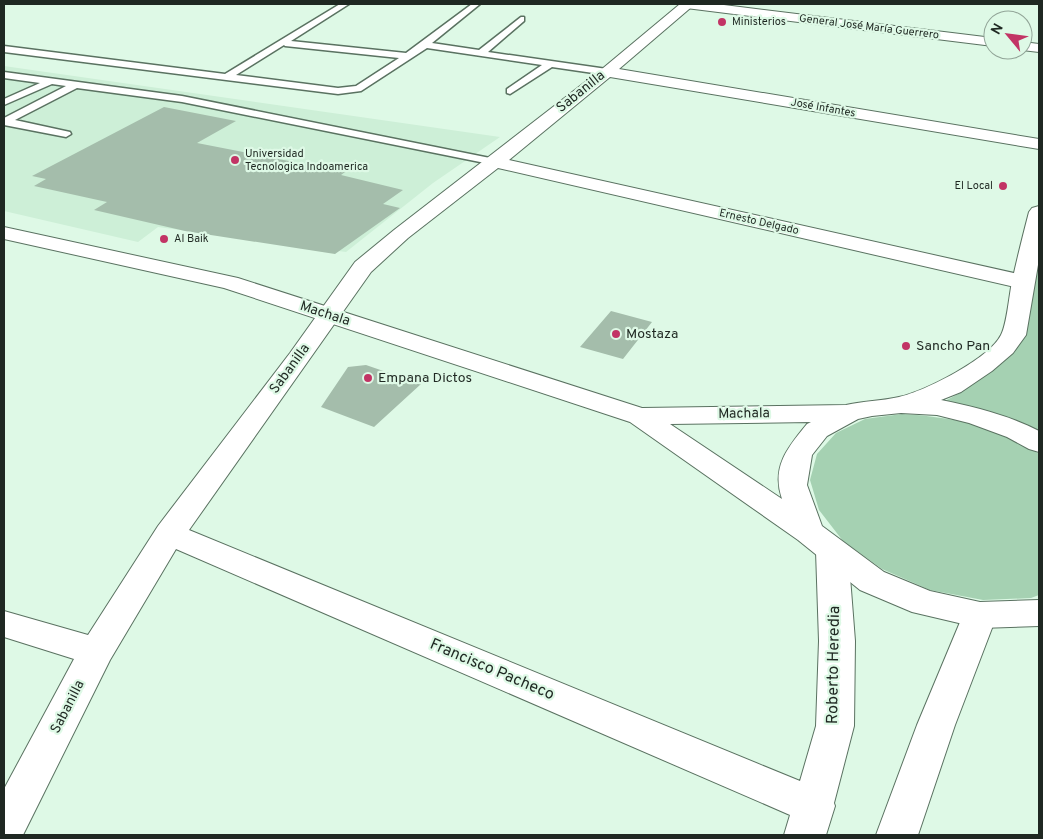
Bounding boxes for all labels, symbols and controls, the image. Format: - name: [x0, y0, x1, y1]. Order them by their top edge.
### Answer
- north arrow: [983, 10, 1033, 60]
- street label: General José María Guerrero: [798, 11, 940, 43]
- place label: Ministerios: [732, 15, 786, 29]
- marker: Ministerios: [716, 16, 728, 28]
- text: N: [988, 21, 1008, 38]
- street label: Sabanilla: [553, 67, 609, 117]
- street label: José Infantes: [790, 95, 856, 121]
- place label: Universidad Tecnologica Indoamerica: [245, 147, 368, 174]
- marker: Universidad Tecnologica Indoamerica: [229, 154, 241, 166]
- place label: El Local: [954, 179, 993, 193]
- marker: El Local: [997, 180, 1009, 192]
- street label: Ernesto Delgado: [718, 206, 800, 238]
- place label: Al Baik: [174, 232, 209, 246]
- marker: Al Baik: [158, 233, 170, 245]
- street label: Machala: [298, 298, 352, 330]
- place label: Mostaza: [626, 326, 678, 343]
- marker: Mostaza: [610, 328, 622, 340]
- place label: Sancho Pan: [916, 338, 990, 355]
- marker: Sancho Pan: [900, 340, 912, 352]
- street label: Sabanilla: [266, 341, 314, 397]
- place label: Empana Dictos: [378, 370, 472, 387]
- marker: Empana Dictos: [362, 372, 374, 384]
- street label: Machala: [718, 405, 770, 423]
- street label: Roberto Heredia: [823, 606, 845, 724]
- street label: Francisco Pacheco: [427, 635, 557, 705]
- street label: Sabanilla: [47, 678, 89, 736]

